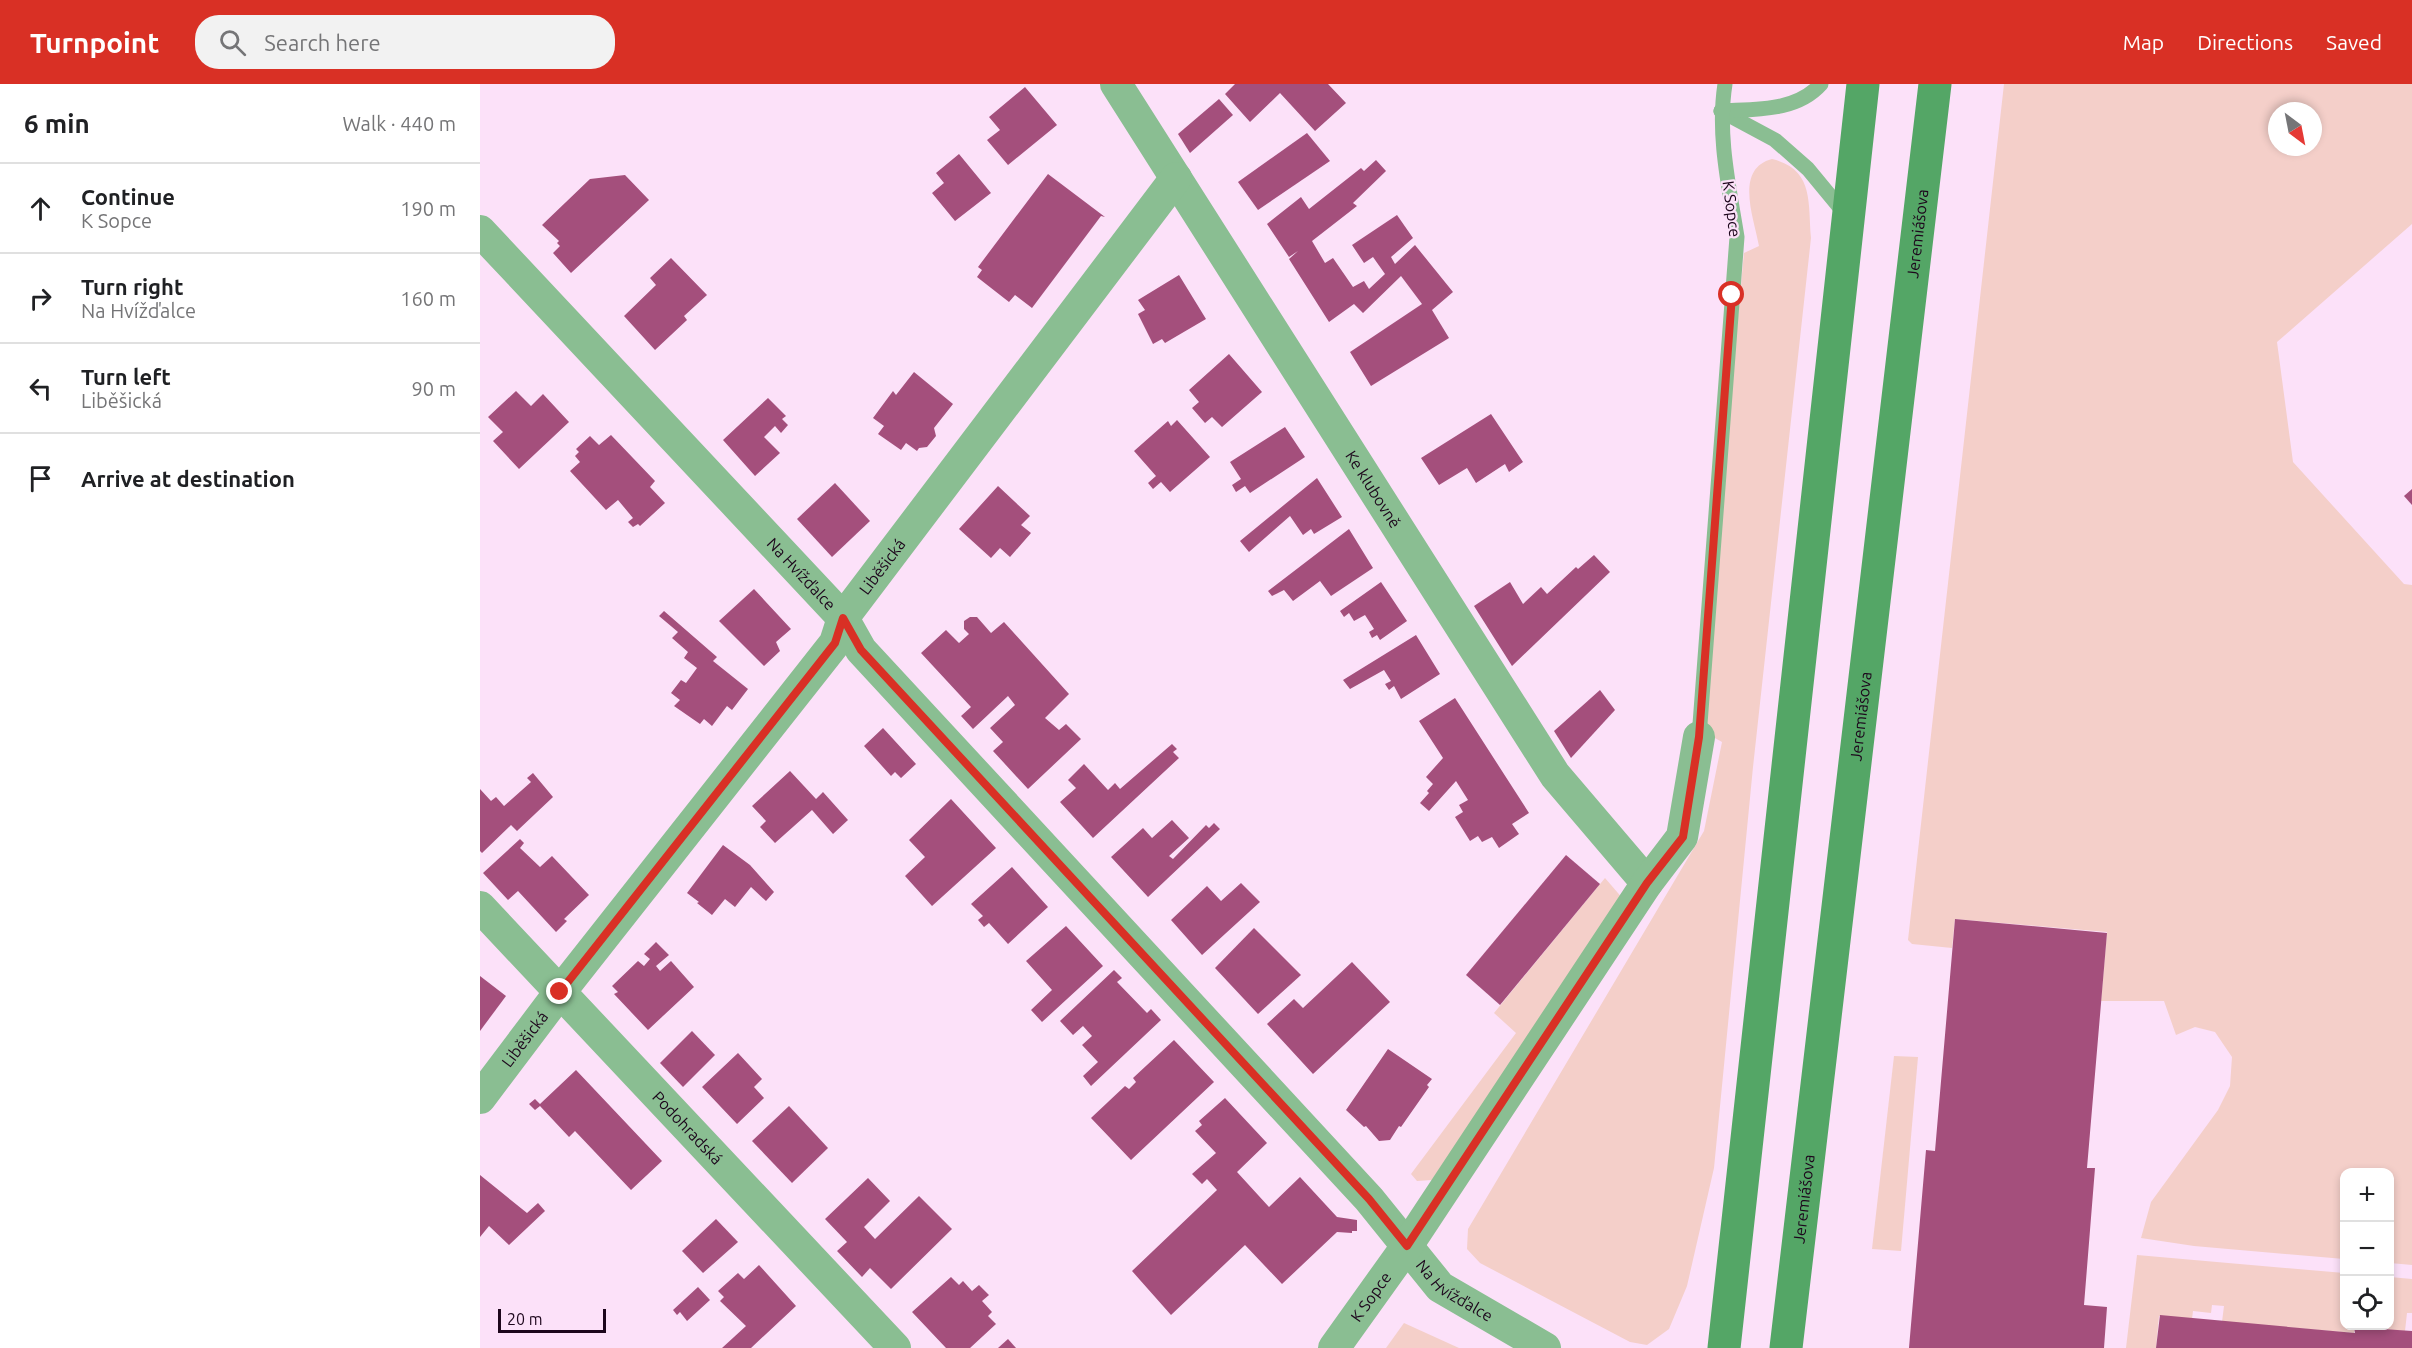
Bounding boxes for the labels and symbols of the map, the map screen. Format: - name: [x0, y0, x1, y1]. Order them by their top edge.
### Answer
- north arrow: [2268, 102, 2322, 156]
- street label: K Sopce: [1720, 180, 1744, 238]
- street label: Jeremiášova: [1903, 188, 1932, 279]
- route start: [1718, 281, 1744, 307]
- street label: Ke klubovně: [1342, 447, 1405, 531]
- street label: Na Hvížďalce: [763, 534, 840, 614]
- street label: Liběšická: [855, 535, 909, 598]
- street label: Jeremiášova: [1846, 671, 1875, 762]
- route end: [546, 978, 572, 1004]
- street label: Liběšická: [498, 1008, 551, 1070]
- street label: Podohradská: [649, 1087, 726, 1168]
- street label: Jeremiášova: [1789, 1153, 1818, 1245]
- street label: Na Hvížďalce: [1413, 1256, 1496, 1325]
- street label: K Sopce: [1347, 1268, 1395, 1325]
- scale bar: [498, 1306, 606, 1334]

